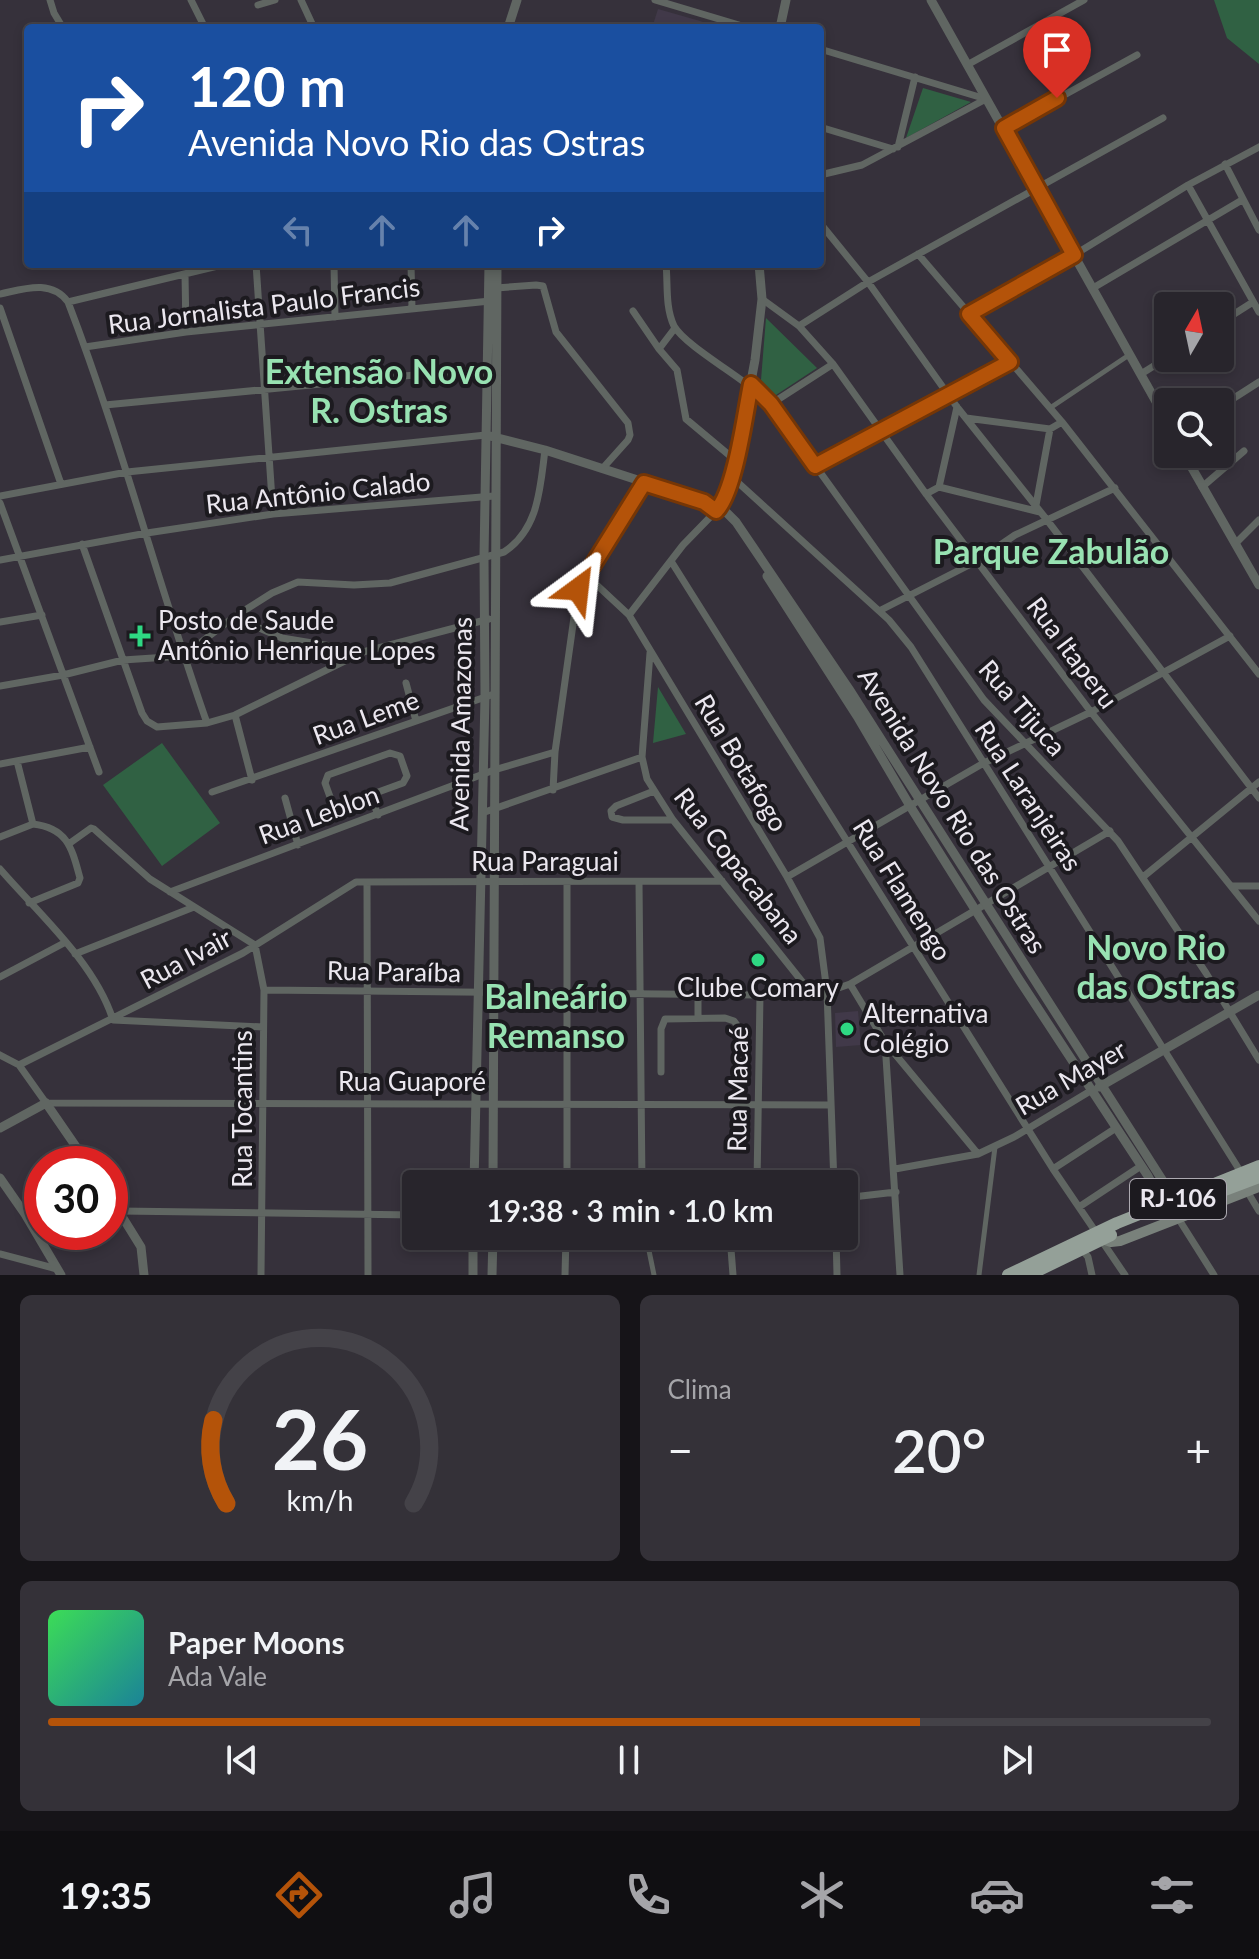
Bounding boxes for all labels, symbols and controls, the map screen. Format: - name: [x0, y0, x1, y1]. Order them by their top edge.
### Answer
- pin: [1023, 16, 1091, 98]
- icon: arrive: [1035, 28, 1079, 72]
- text: 120 m: [188, 52, 346, 119]
- icon: right: [56, 56, 160, 160]
- text: Avenida Novo Rio das Ostras: [188, 120, 645, 164]
- icon: left: [276, 208, 320, 252]
- icon: ahead: [360, 208, 404, 252]
- icon: ahead: [444, 208, 488, 252]
- icon: right: [528, 208, 572, 252]
- street label: Rua Jornalista Paulo Francis: [106, 270, 422, 340]
- north arrow: [1154, 292, 1234, 372]
- map controls: [1154, 292, 1234, 468]
- district label: Extensão Novo R. Ostras: [265, 350, 493, 430]
- button: search: [1154, 388, 1234, 468]
- street label: Rua Antônio Calado: [204, 464, 432, 520]
- district label: Parque Zabulão: [933, 530, 1169, 571]
- position arrow: [536, 547, 620, 631]
- street label: Rua Itaperu: [1021, 590, 1125, 714]
- place label: Posto de Saude Antônio Henrique Lopes: [158, 604, 436, 666]
- street label: Avenida Amazonas: [442, 617, 478, 831]
- marker: Posto de Saude Antônio Henrique Lopes: [129, 625, 151, 647]
- street label: Rua Tijuca: [972, 653, 1073, 762]
- street label: Avenida Novo Rio das Ostras: [852, 662, 1054, 959]
- street label: Rua Leme: [308, 683, 423, 751]
- street label: Rua Botafogo: [688, 688, 795, 837]
- street label: Rua Laranjeiras: [968, 714, 1089, 876]
- street label: Rua Leblon: [254, 777, 383, 851]
- street label: Rua Copacabana: [668, 781, 810, 950]
- street label: Rua Flamengo: [847, 813, 959, 966]
- street label: Rua Paraguai: [471, 845, 619, 877]
- street label: Rua Ivair: [135, 921, 237, 995]
- district label: Novo Rio das Ostras: [1076, 926, 1236, 1006]
- marker: Clube Comary: [749, 951, 767, 969]
- street label: Rua Paraíba: [327, 954, 461, 988]
- place label: Clube Comary: [677, 971, 840, 1003]
- district label: Balneário Remanso: [484, 975, 628, 1055]
- place label: Alternativa Colégio: [863, 997, 988, 1059]
- marker: Alternativa Colégio: [838, 1020, 856, 1038]
- street label: Rua Macaé: [720, 1026, 754, 1152]
- street label: Rua Tocantins: [226, 1030, 258, 1188]
- street label: Rua Mayer: [1009, 1032, 1132, 1122]
- street label: Rua Guaporé: [338, 1065, 486, 1097]
- speed limit sign: 30: [24, 1146, 128, 1250]
- road number: RJ-106: [1130, 1179, 1226, 1219]
- text: 19:38 · 3 min · 1.0 km: [486, 1192, 774, 1228]
- text: Clima: [668, 1373, 732, 1405]
- text: 26: [272, 1388, 368, 1488]
- text: 20°: [892, 1414, 987, 1486]
- text: −: [668, 1424, 693, 1476]
- text: +: [1185, 1424, 1211, 1476]
- text: km/h: [286, 1483, 353, 1517]
- text: Paper Moons: [168, 1624, 345, 1660]
- text: Ada Vale: [168, 1660, 267, 1692]
- icon: previous: [220, 1738, 264, 1782]
- icon: pause: [607, 1738, 651, 1782]
- icon: next: [995, 1738, 1039, 1782]
- icon: directions: [271, 1867, 327, 1923]
- icon: music: [445, 1867, 501, 1923]
- icon: phone: [620, 1867, 676, 1923]
- icon: climate: [794, 1867, 850, 1923]
- icon: car: [969, 1867, 1025, 1923]
- icon: filters: [1144, 1867, 1200, 1923]
- text: 19:35: [59, 1873, 152, 1917]

